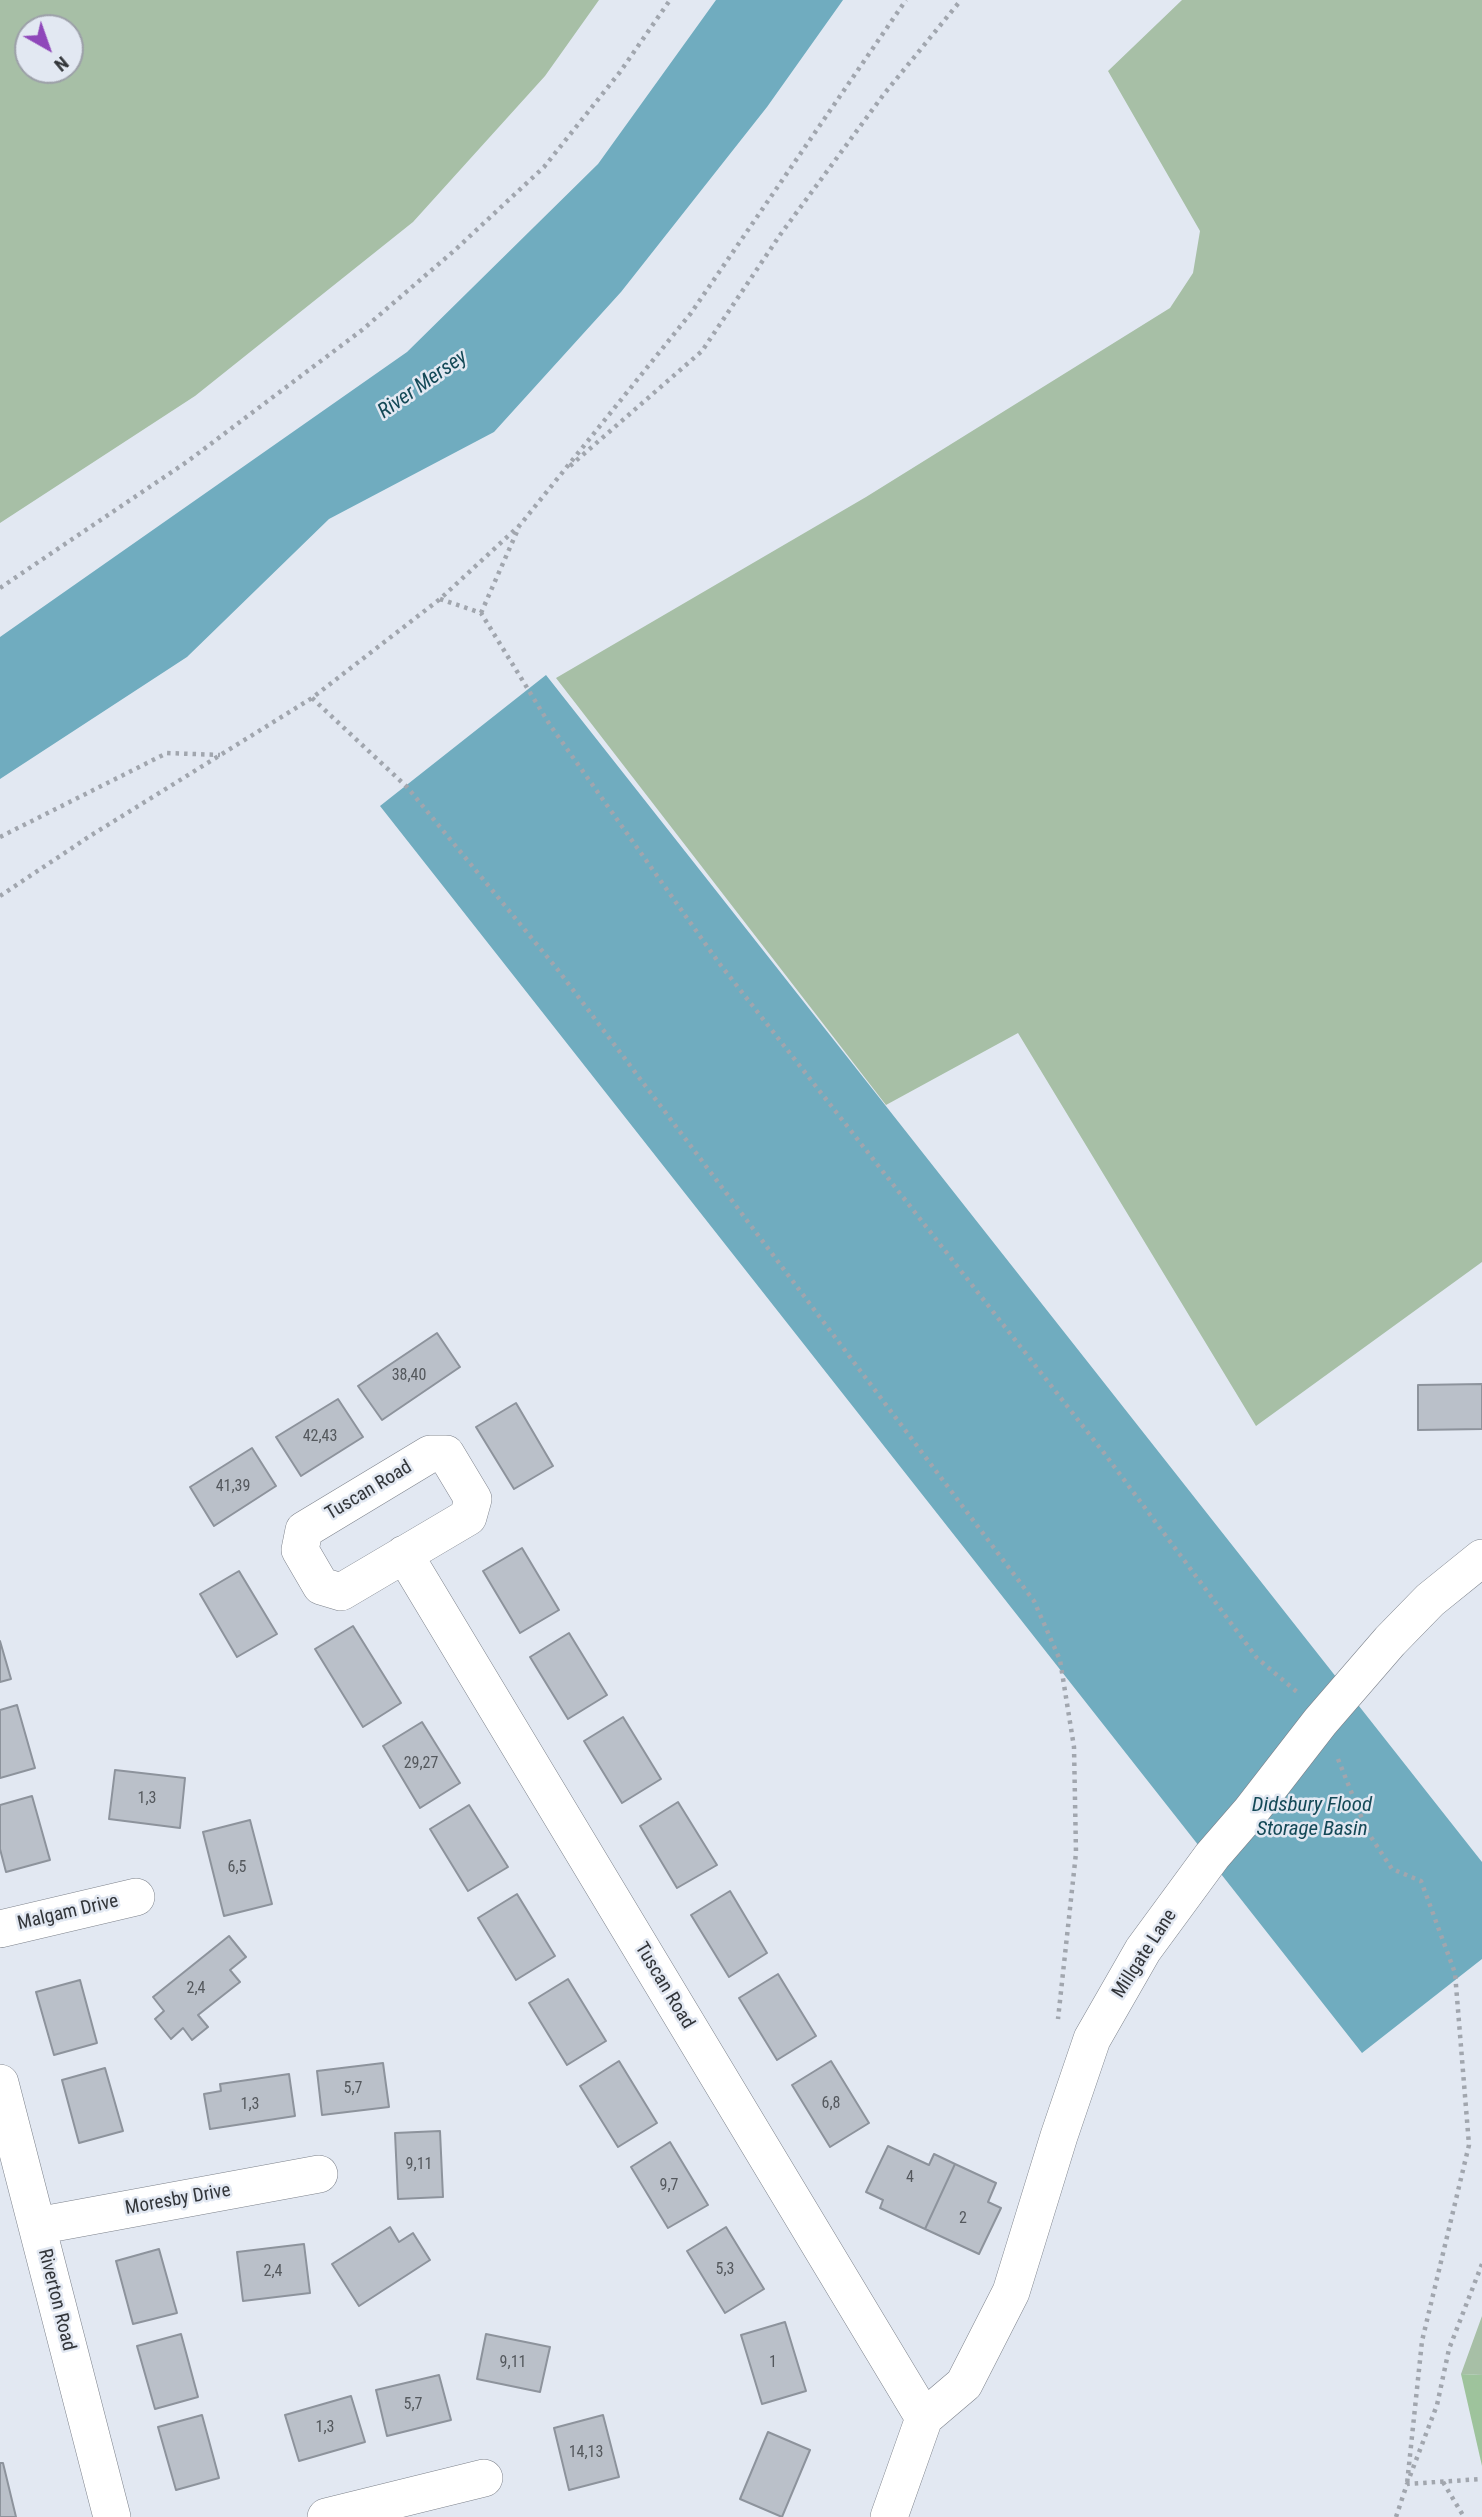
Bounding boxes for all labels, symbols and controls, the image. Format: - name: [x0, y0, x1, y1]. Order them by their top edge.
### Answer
- north arrow: [14, 14, 84, 84]
- text: N: [50, 51, 73, 76]
- water label: River Mersey: [374, 345, 472, 425]
- house number: 38,40: [392, 1366, 426, 1386]
- house number: 42,43: [303, 1427, 337, 1447]
- street label: Tuscan Road: [322, 1456, 416, 1526]
- house number: 41,39: [216, 1477, 250, 1497]
- house number: 29,27: [404, 1754, 438, 1774]
- house number: 1,3: [138, 1789, 156, 1809]
- water label: Didsbury Flood Storage Basin: [1252, 1793, 1372, 1843]
- house number: 6,5: [228, 1858, 246, 1878]
- street label: Malgam Drive: [15, 1890, 121, 1936]
- street label: Millgate Lane: [1108, 1905, 1182, 2003]
- street label: Tuscan Road: [629, 1939, 699, 2033]
- house number: 2,4: [187, 1979, 205, 1999]
- house number: 5,7: [344, 2079, 362, 2099]
- house number: 6,8: [822, 2094, 840, 2114]
- house number: 1,3: [241, 2095, 259, 2115]
- house number: 9,11: [406, 2155, 432, 2175]
- house number: 4: [906, 2168, 914, 2188]
- house number: 9,7: [660, 2176, 678, 2196]
- street label: Moresby Drive: [124, 2180, 232, 2220]
- house number: 2: [959, 2209, 967, 2229]
- street label: Riverton Road: [32, 2247, 80, 2353]
- house number: 5,3: [716, 2260, 734, 2280]
- house number: 2,4: [264, 2262, 282, 2282]
- house number: 9,11: [500, 2353, 526, 2373]
- house number: 1: [769, 2353, 777, 2373]
- house number: 5,7: [404, 2395, 422, 2415]
- house number: 1,3: [316, 2418, 334, 2438]
- house number: 14,13: [569, 2443, 603, 2463]

